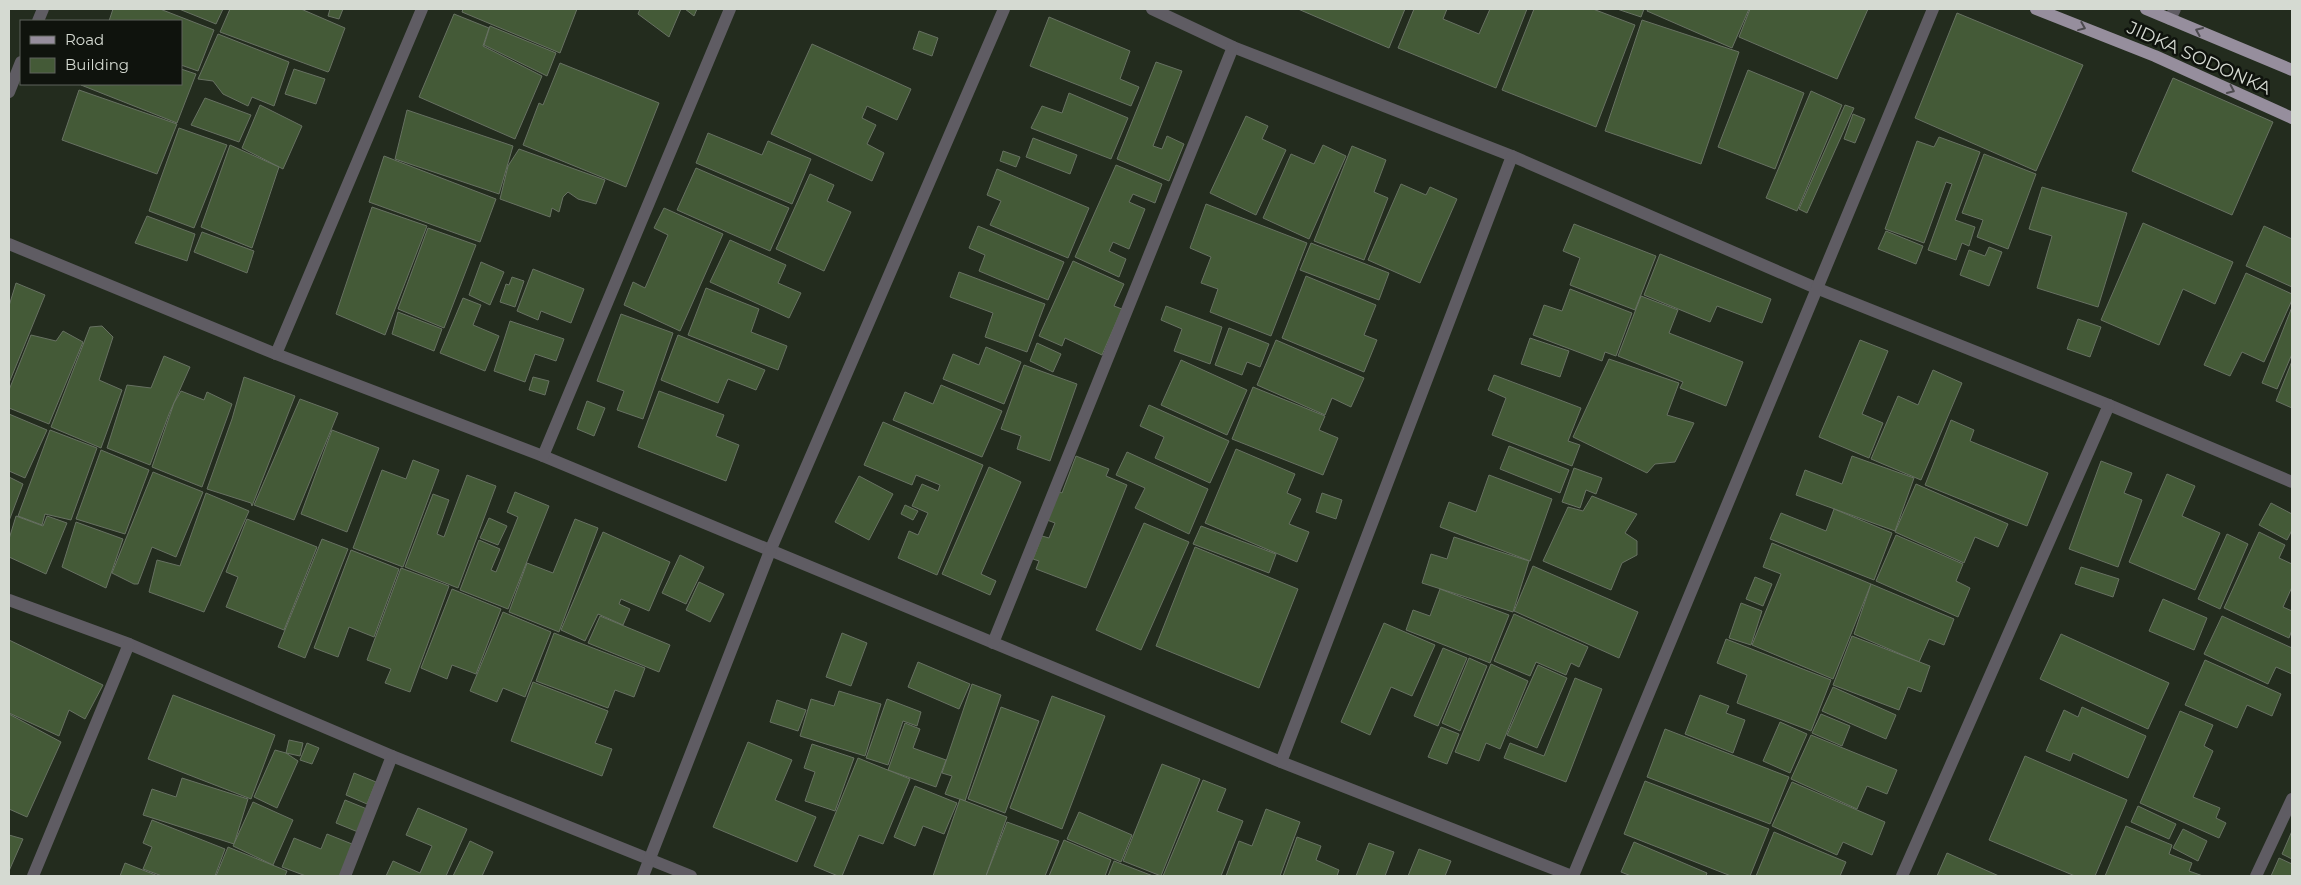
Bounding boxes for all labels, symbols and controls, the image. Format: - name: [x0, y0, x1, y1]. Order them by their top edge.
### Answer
- street label: JIDKA SODONKA: [2123, 16, 2274, 100]
- legend: [20, 20, 182, 85]
- one-way arrow: [2077, 21, 2085, 31]
- one-way arrow: [2195, 27, 2204, 38]
- text: Road: [65, 30, 104, 49]
- text: Building: [65, 55, 129, 74]
- one-way arrow: [2226, 84, 2235, 95]

